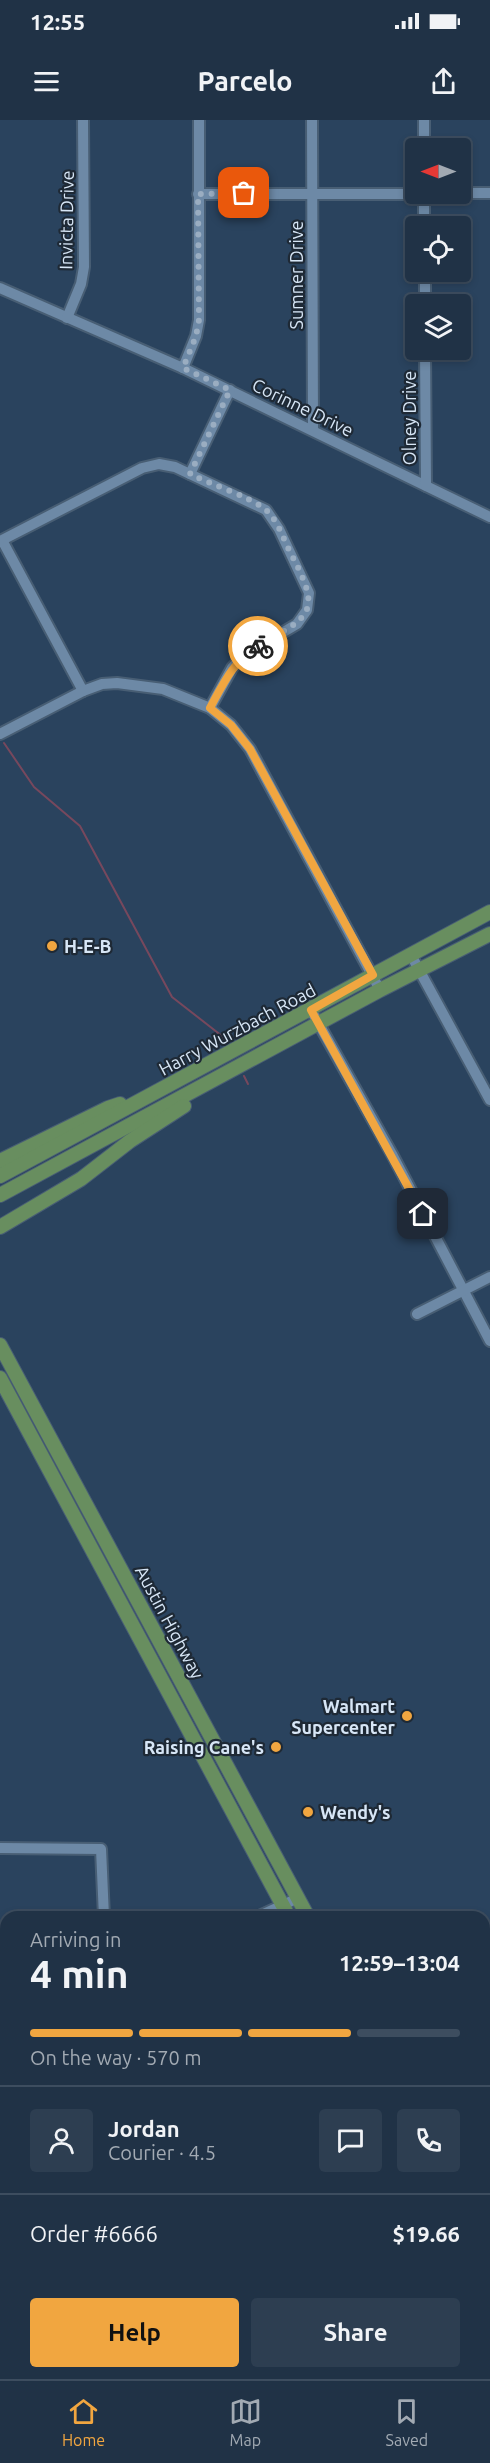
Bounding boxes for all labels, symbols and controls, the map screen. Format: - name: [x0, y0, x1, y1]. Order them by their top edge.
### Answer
- text: 12:55: [30, 9, 85, 34]
- icon: menu: [30, 65, 63, 98]
- icon: share: [427, 65, 460, 98]
- text: Parcelo: [198, 66, 292, 96]
- north arrow: [405, 138, 471, 204]
- map controls: [405, 138, 471, 360]
- pin: [218, 167, 269, 218]
- street label: Invicta Drive: [55, 170, 77, 270]
- icon: bag: [227, 176, 260, 209]
- button: locate: [405, 216, 471, 282]
- street label: Sumner Drive: [286, 221, 306, 329]
- button: layers: [405, 294, 471, 360]
- street label: Olney Drive: [399, 371, 419, 465]
- street label: Corinne Drive: [249, 374, 357, 440]
- courier: [228, 616, 288, 676]
- icon: bike: [242, 630, 275, 663]
- place label: H-E-B: [64, 936, 112, 956]
- marker: H-E-B: [45, 939, 59, 953]
- street label: Harry Wurzbach Road: [155, 979, 319, 1079]
- pin: [397, 1188, 448, 1239]
- icon: home: [406, 1197, 439, 1230]
- street label: Austin Highway: [132, 1562, 208, 1682]
- place label: Walmart Supercenter: [291, 1696, 396, 1737]
- marker: Walmart Supercenter: [400, 1709, 414, 1723]
- place label: Raising Cane's: [144, 1737, 264, 1757]
- marker: Raising Cane's: [269, 1740, 283, 1754]
- place label: Wendy's: [320, 1802, 391, 1822]
- marker: Wendy's: [301, 1805, 315, 1819]
- text: Arriving in: [30, 1928, 121, 1951]
- text: 12:59–13:04: [339, 1950, 460, 1975]
- text: 4 min: [30, 1952, 129, 1995]
- text: On the way · 570 m: [30, 2046, 202, 2069]
- button: person: [30, 2109, 93, 2172]
- button: chat: [319, 2109, 382, 2172]
- button: phone: [397, 2109, 460, 2172]
- text: Jordan: [108, 2116, 180, 2141]
- text: Courier · 4.5: [108, 2141, 216, 2164]
- text: Order #6666: [30, 2221, 158, 2246]
- text: $19.66: [393, 2221, 460, 2246]
- button: Help: [30, 2298, 239, 2367]
- button: Share: [251, 2298, 460, 2367]
- tab: Home: [62, 2395, 105, 2449]
- tab: Map: [229, 2395, 262, 2449]
- tab: Saved: [386, 2395, 428, 2449]

